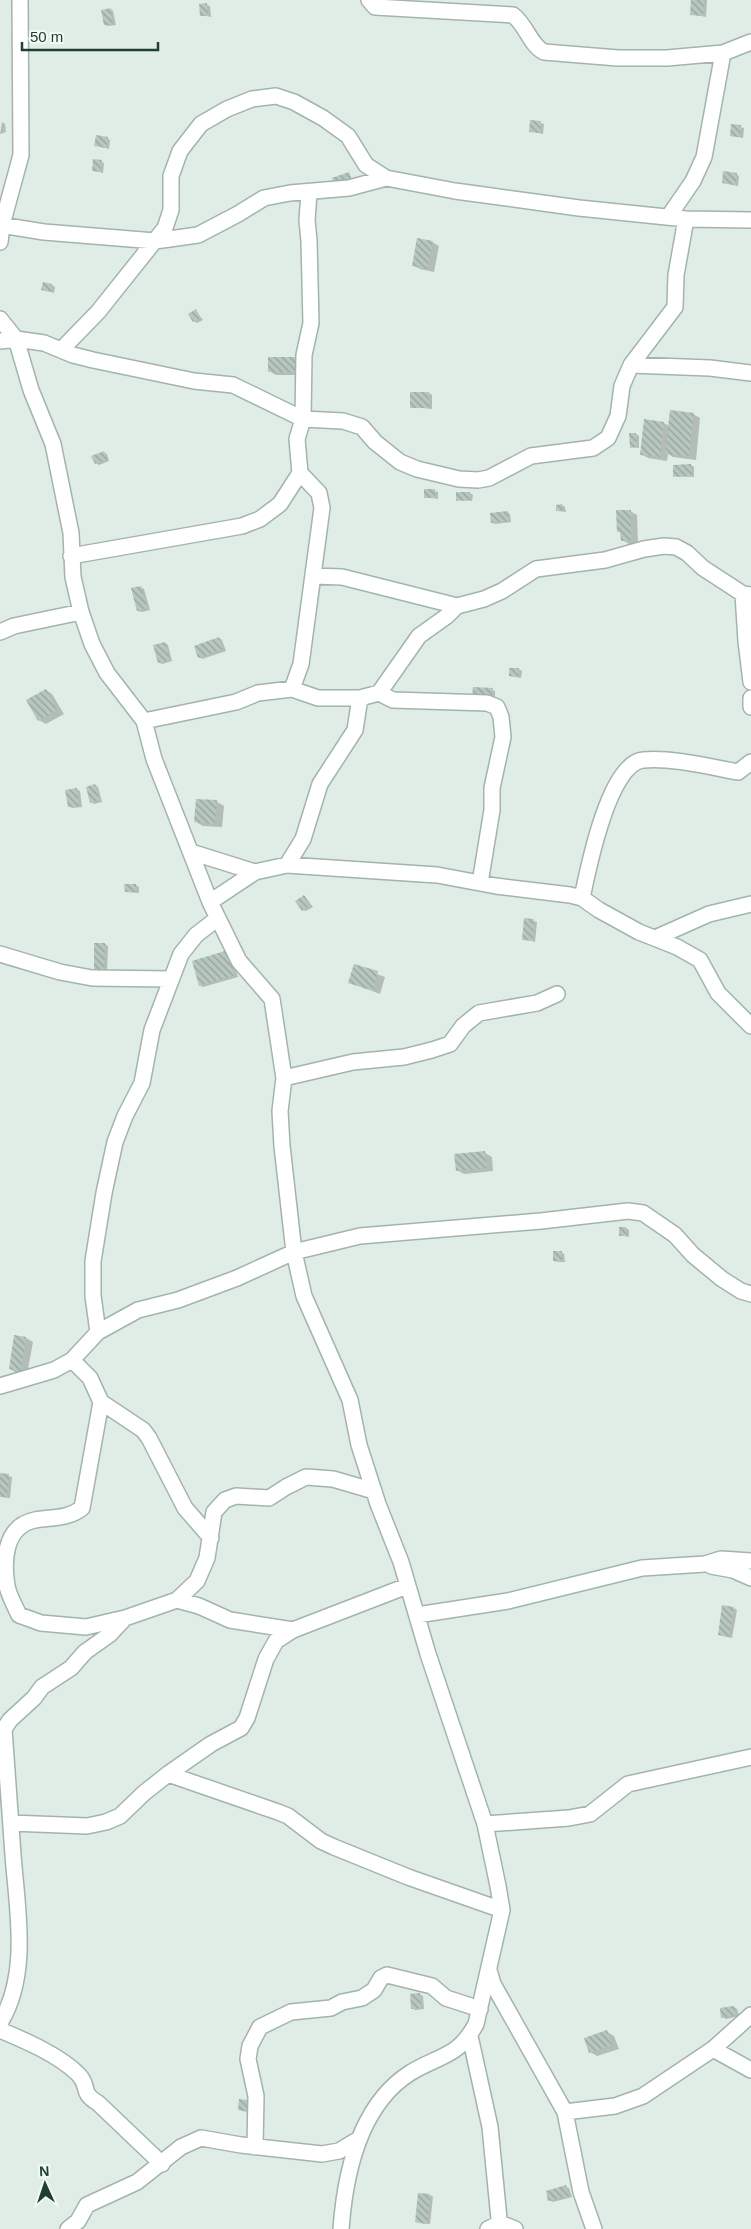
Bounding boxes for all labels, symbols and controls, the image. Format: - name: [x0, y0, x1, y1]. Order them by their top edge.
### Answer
- scale bar: [22, 20, 159, 52]
- text: 50 m: [30, 28, 63, 45]
- north arrow: [20, 2159, 70, 2209]
- text: N: [39, 2163, 50, 2179]

